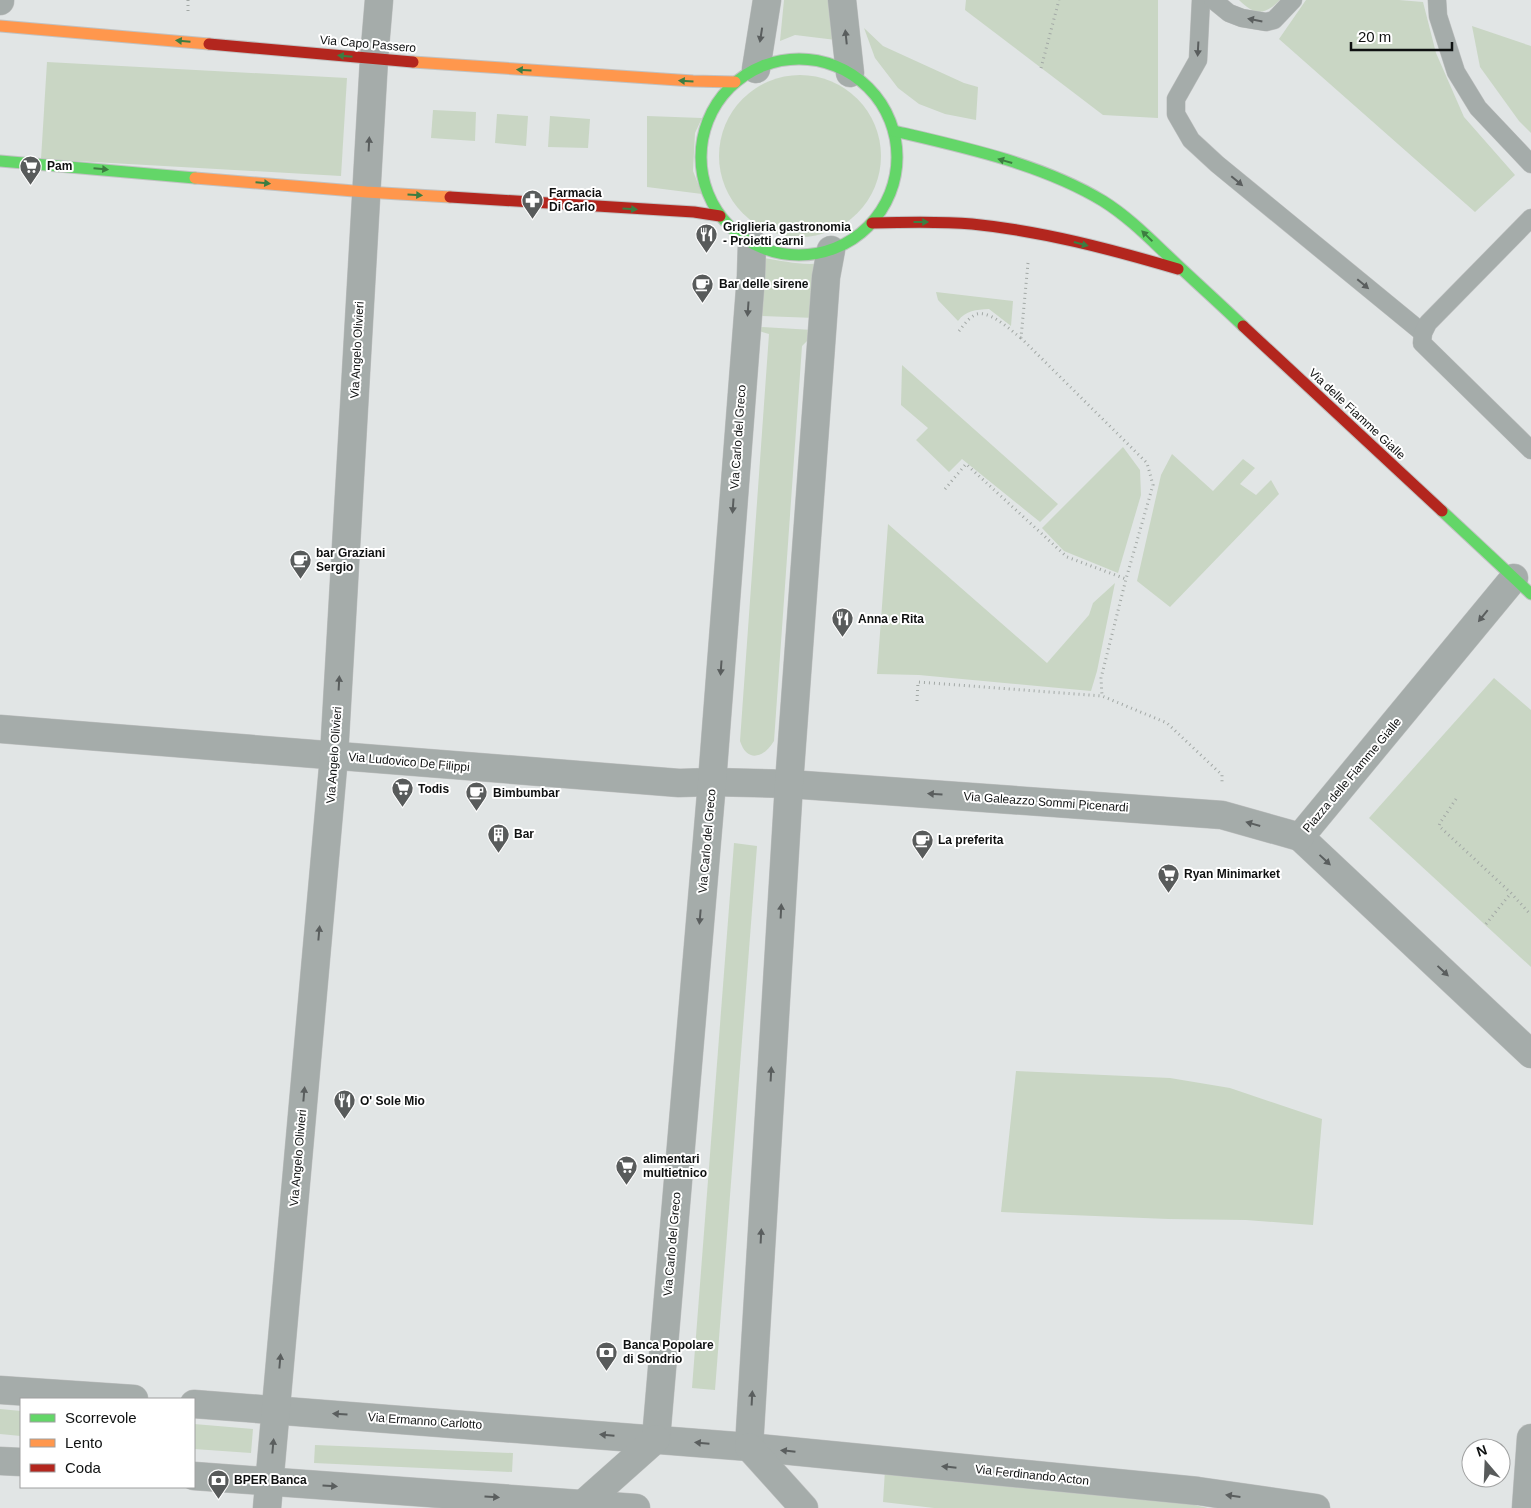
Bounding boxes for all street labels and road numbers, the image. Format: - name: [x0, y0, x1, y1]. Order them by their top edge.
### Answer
- street label: Via Capo Passero: [319, 33, 417, 55]
- street label: Via Angelo Olivieri: [347, 301, 367, 399]
- street label: Via delle Fiamme Gialle: [1306, 366, 1408, 462]
- street label: Via Carlo del Greco: [727, 384, 749, 490]
- street label: Via Angelo Olivieri: [324, 706, 344, 804]
- street label: Piazza delle Fiamme Gialle: [1300, 715, 1404, 835]
- street label: Via Ludovico De Filippi: [348, 750, 470, 774]
- street label: Via Carlo del Greco: [695, 788, 719, 894]
- street label: Via Galeazzo Sommi Picenardi: [963, 789, 1129, 815]
- street label: Via Angelo Olivieri: [287, 1109, 309, 1207]
- street label: Via Carlo del Greco: [660, 1191, 684, 1297]
- street label: Via Ermanno Carlotto: [367, 1410, 483, 1432]
- street label: Via Ferdinando Acton: [974, 1462, 1090, 1488]

